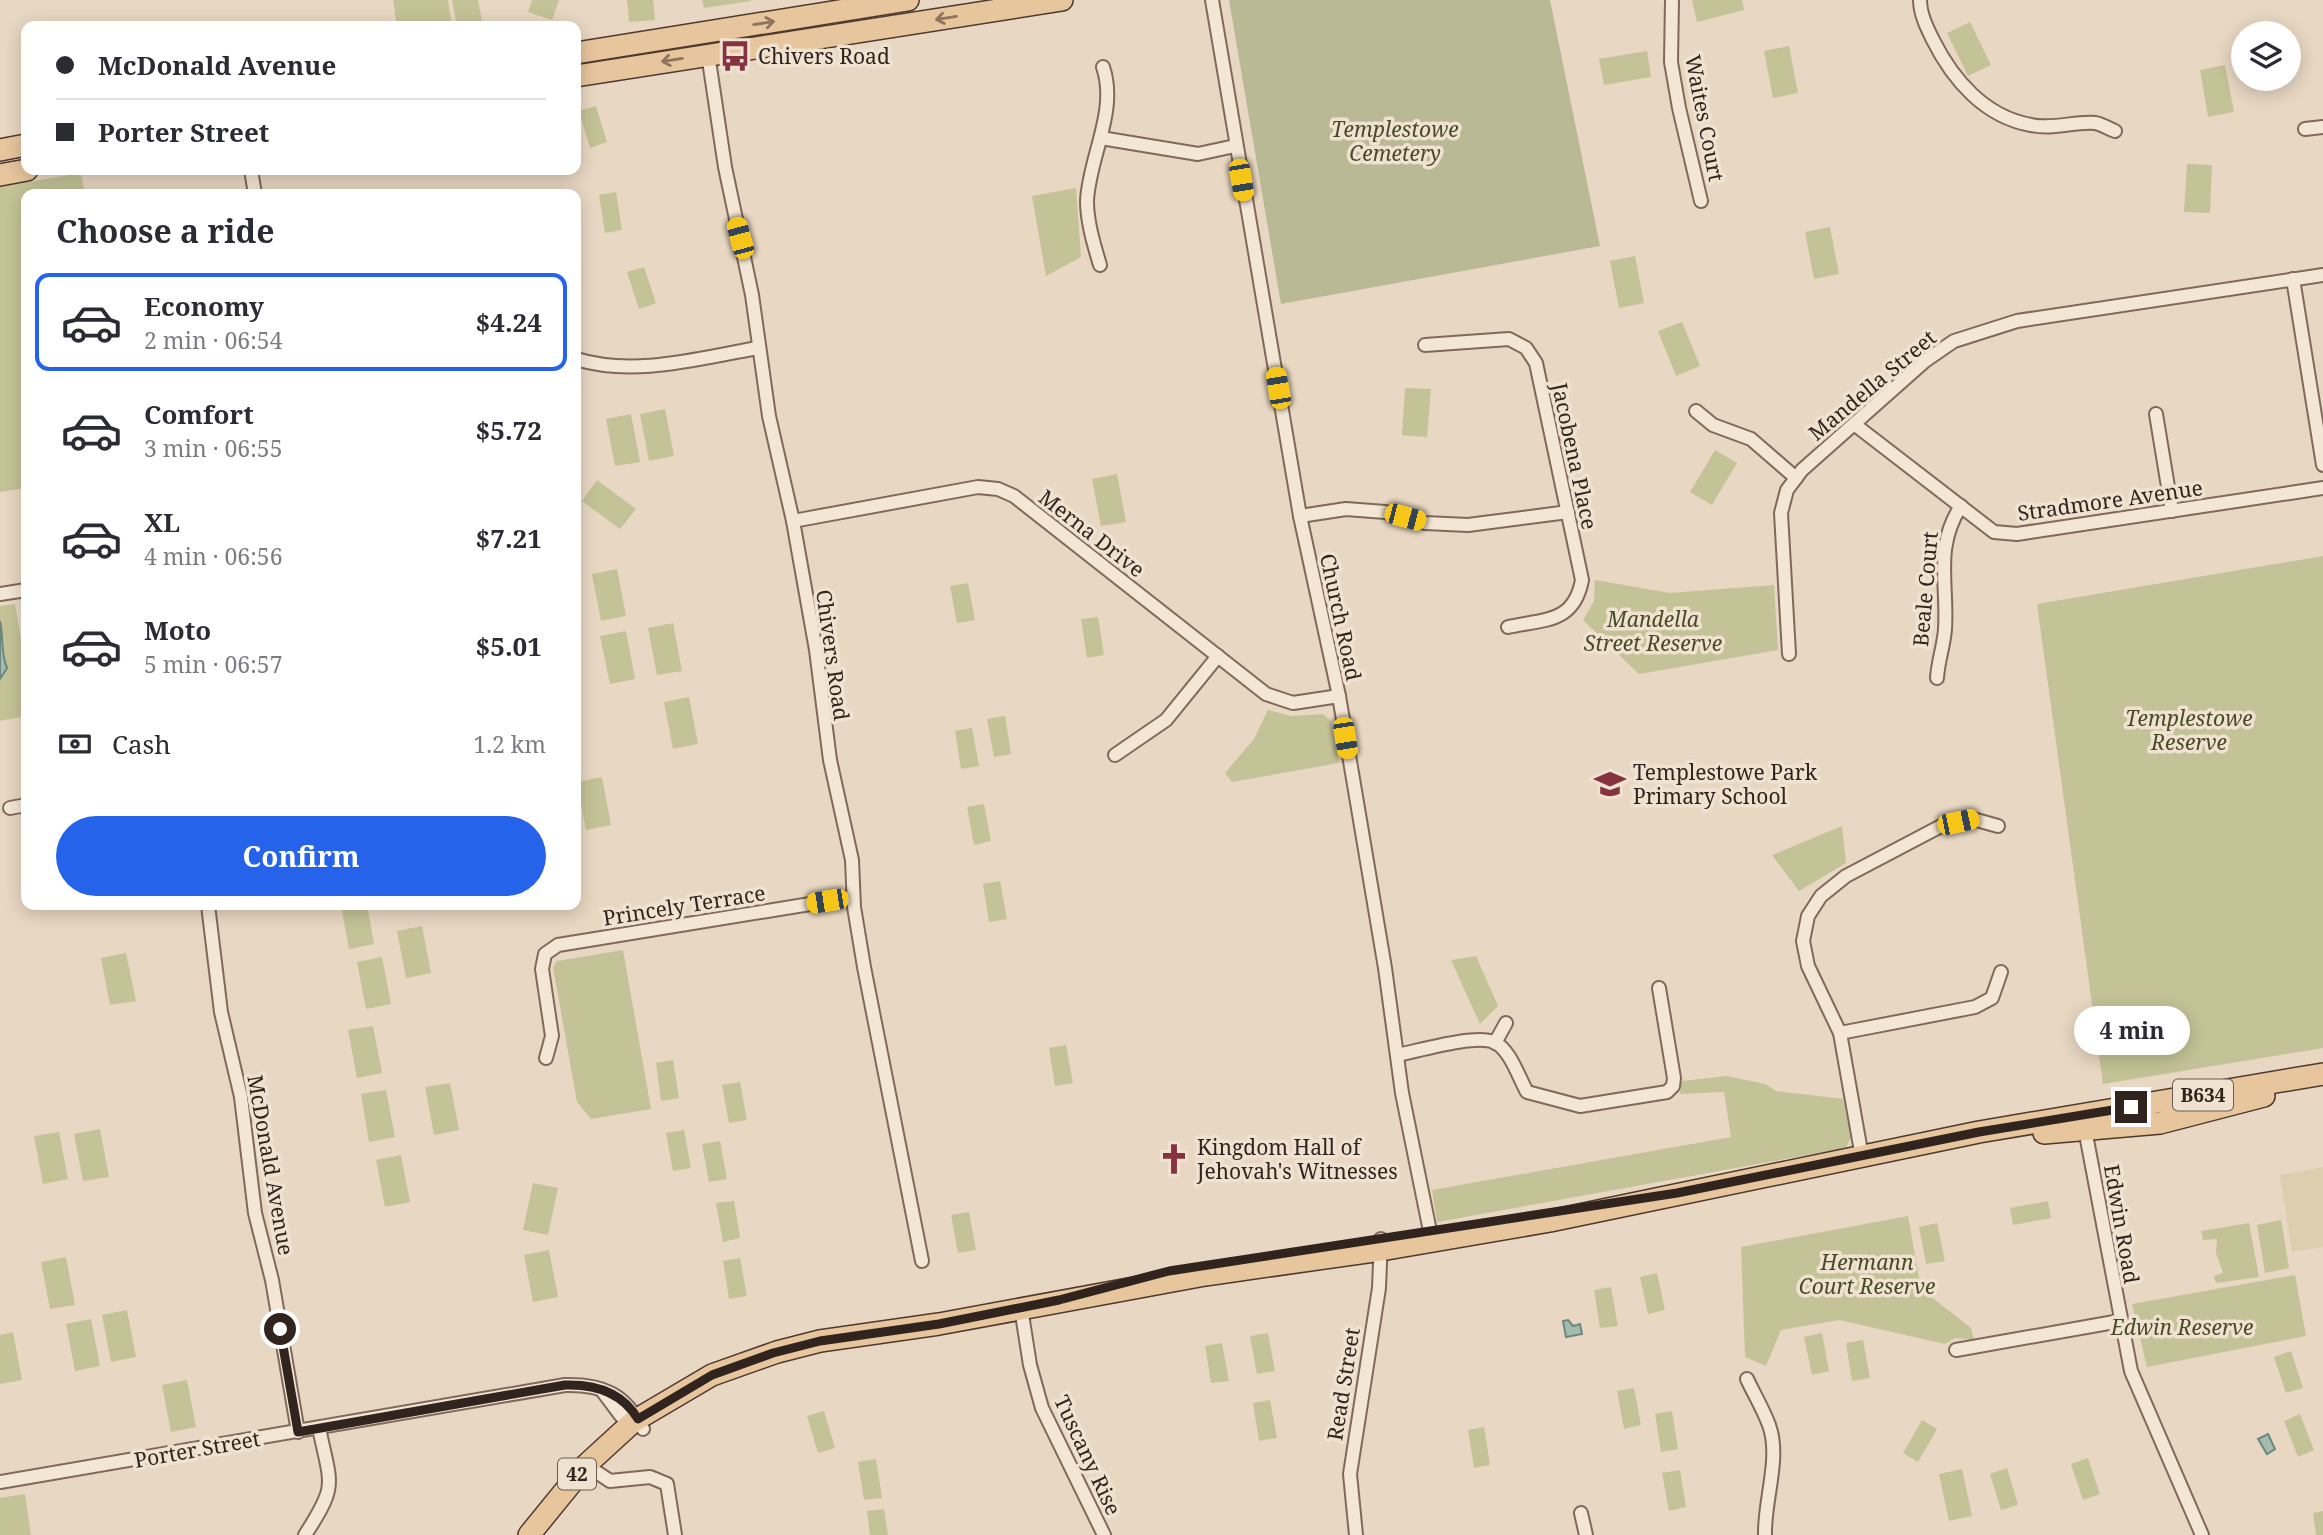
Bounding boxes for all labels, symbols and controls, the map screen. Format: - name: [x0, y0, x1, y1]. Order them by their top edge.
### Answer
- one-way arrow: [935, 11, 958, 24]
- one-way arrow: [752, 16, 775, 29]
- map controls: [2231, 21, 2301, 91]
- button: layers: [2231, 21, 2301, 91]
- bus stop icon: Chivers Road: [718, 39, 752, 73]
- place label: Chivers Road: [758, 42, 890, 70]
- text: McDonald Avenue: [98, 47, 336, 83]
- street label: Waites Court: [1679, 52, 1731, 184]
- one-way arrow: [662, 54, 684, 67]
- text: Porter Street: [98, 114, 269, 150]
- park label: Templestowe Cemetery: [1331, 115, 1459, 167]
- car: [1228, 157, 1255, 203]
- text: Choose a ride: [56, 209, 275, 252]
- car: [725, 215, 756, 261]
- text: Economy: [144, 288, 264, 324]
- icon: car: [60, 291, 123, 354]
- text: $4.24: [476, 304, 542, 340]
- street label: Mandella Street: [1802, 323, 1942, 447]
- text: 2 min · 06:54: [144, 324, 282, 356]
- car: [1265, 365, 1292, 411]
- street label: Jacobena Place: [1546, 379, 1604, 532]
- text: Comfort: [144, 396, 254, 432]
- icon: car: [60, 399, 123, 462]
- text: $5.72: [476, 412, 542, 448]
- text: 3 min · 06:55: [144, 432, 282, 464]
- street label: Stradmore Avenue: [2016, 473, 2204, 527]
- street label: Merna Drive: [1033, 483, 1151, 583]
- car: [1382, 501, 1429, 533]
- text: XL: [144, 504, 180, 540]
- icon: car: [60, 507, 123, 570]
- text: $7.21: [476, 520, 542, 556]
- street label: Beale Court: [1906, 530, 1944, 648]
- text: 4 min · 06:56: [144, 540, 282, 572]
- street label: Church Road: [1314, 551, 1368, 683]
- street label: Chivers Road: [810, 588, 856, 722]
- park label: Mandella Street Reserve: [1584, 605, 1722, 657]
- text: Moto: [144, 612, 211, 648]
- icon: car: [60, 615, 123, 678]
- text: $5.01: [476, 628, 542, 664]
- text: 5 min · 06:57: [144, 648, 282, 680]
- park label: Templestowe Reserve: [2125, 704, 2253, 756]
- car: [1332, 716, 1359, 760]
- icon: cash: [56, 725, 94, 763]
- text: Cash: [112, 726, 171, 762]
- text: 1.2 km: [473, 728, 546, 760]
- place label: Templestowe Park Primary School: [1633, 758, 1818, 810]
- school or university icon: Templestowe Park Primary School: [1593, 767, 1627, 801]
- car: [1936, 807, 1981, 837]
- button: Confirm: [56, 816, 546, 896]
- street label: Princely Terrace: [601, 878, 767, 932]
- car: [805, 887, 850, 915]
- callout: 4 min: [2073, 1006, 2189, 1054]
- text: 4 min: [2099, 1014, 2165, 1046]
- street label: McDonald Avenue: [241, 1073, 301, 1257]
- road number: B634: [2173, 1079, 2233, 1110]
- route end: [2115, 1091, 2147, 1123]
- place label: Kingdom Hall of Jehovah's Witnesses: [1196, 1133, 1398, 1185]
- church icon: Kingdom Hall of Jehovah's Witnesses: [1157, 1142, 1191, 1176]
- street label: Edwin Road: [2098, 1162, 2146, 1286]
- park label: Hermann Court Reserve: [1799, 1248, 1935, 1300]
- route start: [264, 1313, 296, 1345]
- park label: Edwin Reserve: [2110, 1313, 2253, 1341]
- street label: Read Street: [1320, 1326, 1366, 1442]
- street label: Tuscany Rise: [1048, 1390, 1128, 1520]
- street label: Porter Street: [132, 1424, 262, 1474]
- road number: 42: [558, 1458, 596, 1490]

